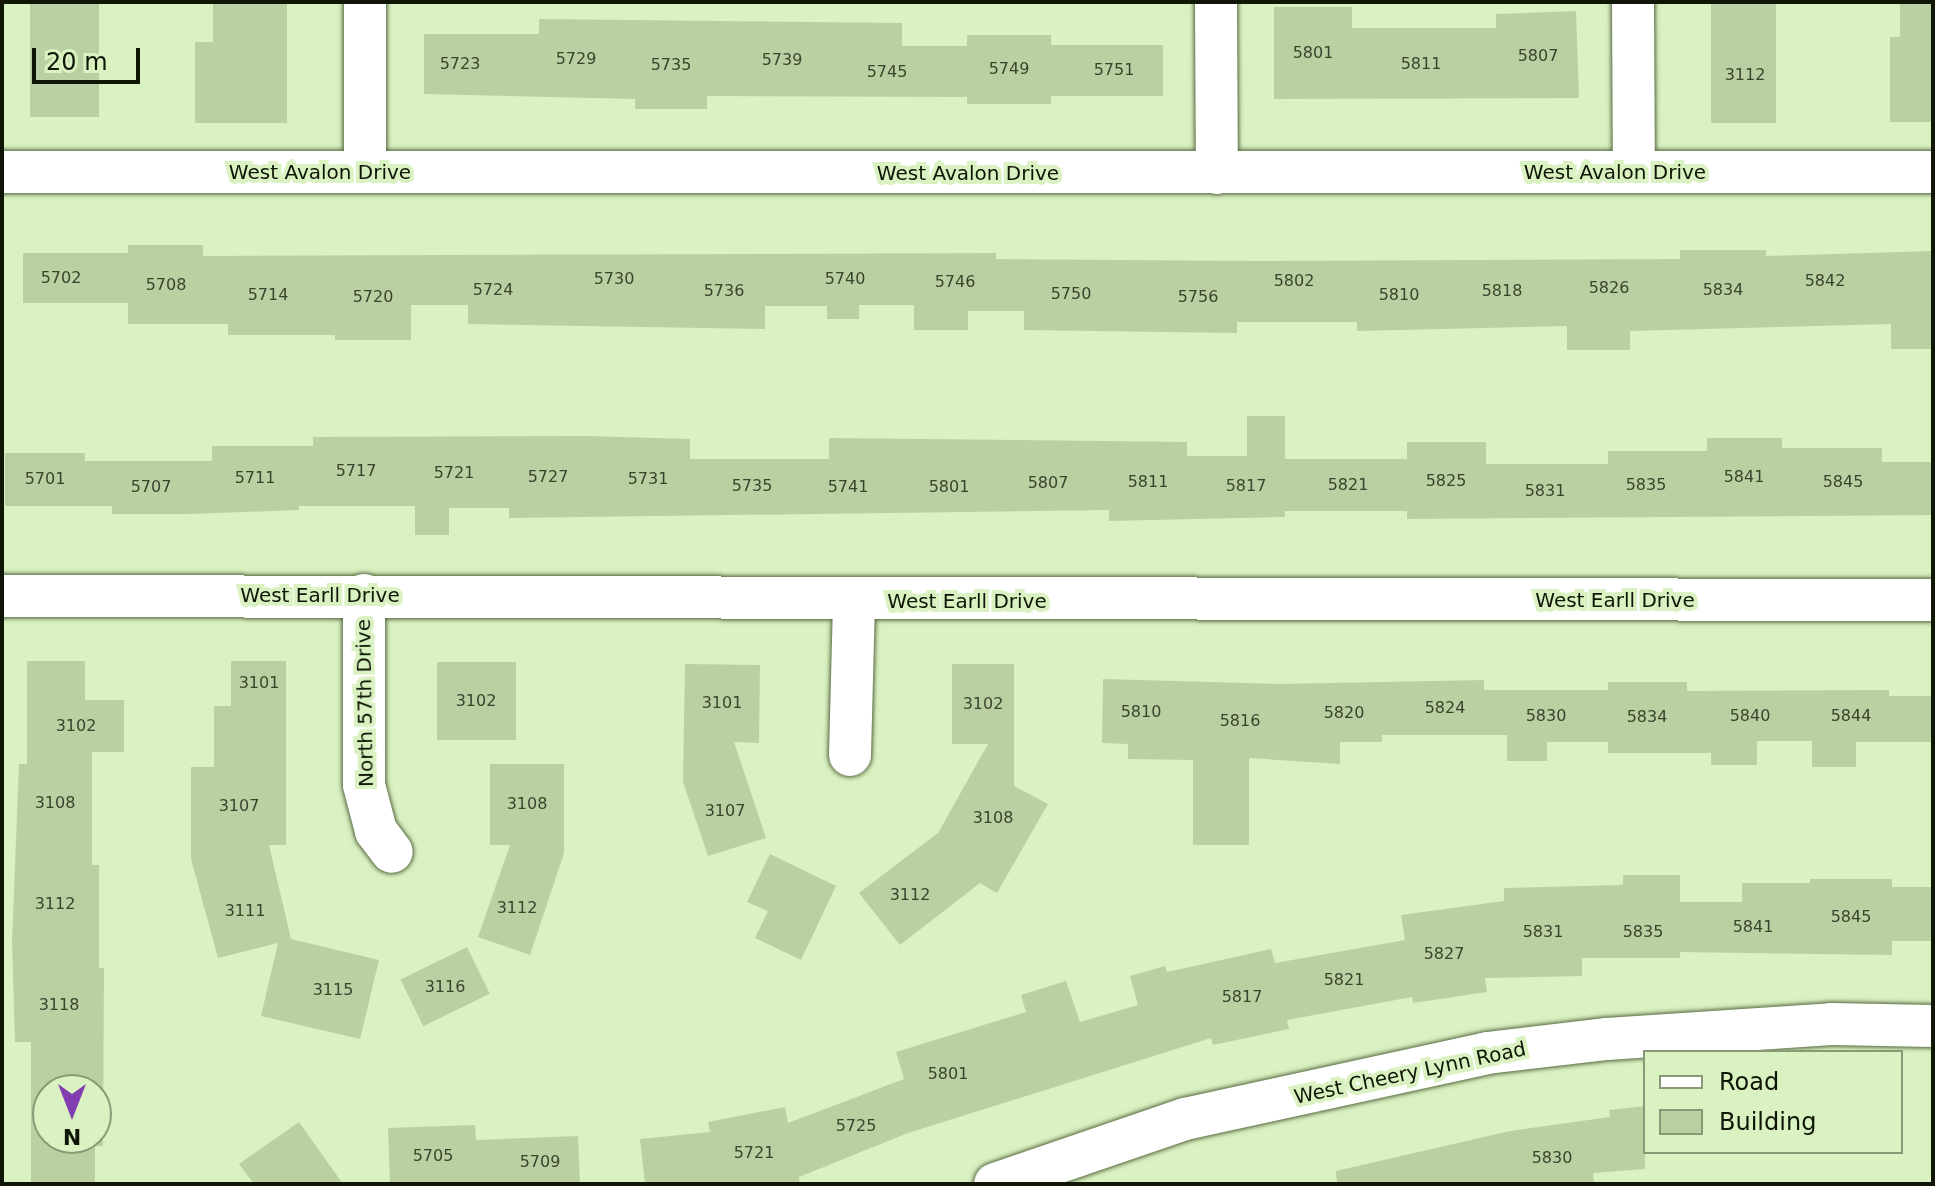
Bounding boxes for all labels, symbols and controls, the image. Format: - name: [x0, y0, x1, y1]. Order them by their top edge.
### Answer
- scale bar: [36, 32, 144, 82]
- house number: 5801: [1293, 43, 1333, 63]
- house number: 5807: [1518, 46, 1558, 66]
- text: 20 m: [46, 48, 108, 76]
- house number: 5729: [556, 49, 596, 69]
- house number: 5739: [762, 50, 802, 70]
- house number: 5723: [440, 54, 480, 74]
- house number: 5811: [1401, 54, 1441, 74]
- house number: 5735: [651, 55, 691, 75]
- house number: 5749: [989, 59, 1029, 79]
- house number: 5751: [1094, 60, 1134, 80]
- house number: 5745: [867, 62, 907, 82]
- house number: 3112: [1725, 65, 1765, 85]
- street label: West Avalon Drive: [229, 160, 411, 184]
- street label: West Avalon Drive: [1524, 160, 1706, 184]
- street label: West Avalon Drive: [877, 161, 1059, 185]
- house number: 5702: [41, 268, 81, 288]
- house number: 5730: [594, 269, 634, 289]
- house number: 5740: [825, 269, 865, 289]
- house number: 5802: [1274, 271, 1314, 291]
- house number: 5842: [1805, 271, 1845, 291]
- house number: 5746: [935, 272, 975, 292]
- house number: 5708: [146, 275, 186, 295]
- house number: 5826: [1589, 278, 1629, 298]
- house number: 5724: [473, 280, 513, 300]
- house number: 5834: [1703, 280, 1743, 300]
- house number: 5736: [704, 281, 744, 301]
- house number: 5818: [1482, 281, 1522, 301]
- house number: 5750: [1051, 284, 1091, 304]
- house number: 5714: [248, 285, 288, 305]
- house number: 5810: [1379, 285, 1419, 305]
- house number: 5720: [353, 287, 393, 307]
- house number: 5756: [1178, 287, 1218, 307]
- house number: 5717: [336, 461, 376, 481]
- house number: 5721: [434, 463, 474, 483]
- house number: 5727: [528, 467, 568, 487]
- house number: 5841: [1724, 467, 1764, 487]
- house number: 5711: [235, 468, 275, 488]
- house number: 5701: [25, 469, 65, 489]
- house number: 5731: [628, 469, 668, 489]
- house number: 5825: [1426, 471, 1466, 491]
- house number: 5811: [1128, 472, 1168, 492]
- house number: 5845: [1823, 472, 1863, 492]
- house number: 5807: [1028, 473, 1068, 493]
- house number: 5821: [1328, 475, 1368, 495]
- house number: 5835: [1626, 475, 1666, 495]
- house number: 5735: [732, 476, 772, 496]
- house number: 5817: [1226, 476, 1266, 496]
- house number: 5707: [131, 477, 171, 497]
- house number: 5741: [828, 477, 868, 497]
- house number: 5801: [929, 477, 969, 497]
- house number: 5831: [1525, 481, 1565, 501]
- street label: West Earll Drive: [240, 583, 400, 607]
- street label: West Earll Drive: [1535, 588, 1695, 612]
- street label: West Earll Drive: [887, 589, 1047, 613]
- street label: North 57th Drive: [352, 619, 378, 787]
- house number: 3101: [239, 673, 279, 693]
- house number: 3102: [456, 691, 496, 711]
- house number: 3101: [702, 693, 742, 713]
- house number: 3102: [963, 694, 1003, 714]
- house number: 5824: [1425, 698, 1465, 718]
- house number: 5810: [1121, 702, 1161, 722]
- house number: 5820: [1324, 703, 1364, 723]
- house number: 5830: [1526, 706, 1566, 726]
- house number: 5840: [1730, 706, 1770, 726]
- house number: 5844: [1831, 706, 1871, 726]
- house number: 5834: [1627, 707, 1667, 727]
- house number: 5816: [1220, 711, 1260, 731]
- house number: 3102: [56, 716, 96, 736]
- house number: 3108: [35, 793, 75, 813]
- house number: 3108: [507, 794, 547, 814]
- house number: 3107: [219, 796, 259, 816]
- house number: 3107: [705, 801, 745, 821]
- house number: 3108: [973, 808, 1013, 828]
- house number: 3112: [890, 885, 930, 905]
- house number: 3112: [35, 894, 75, 914]
- house number: 3112: [497, 898, 537, 918]
- house number: 3111: [225, 901, 265, 921]
- house number: 5845: [1831, 907, 1871, 927]
- house number: 5841: [1733, 917, 1773, 937]
- house number: 5831: [1523, 922, 1563, 942]
- house number: 5835: [1623, 922, 1663, 942]
- house number: 5827: [1424, 944, 1464, 964]
- house number: 5821: [1324, 970, 1364, 990]
- house number: 3116: [425, 977, 465, 997]
- house number: 3115: [313, 980, 353, 1000]
- house number: 5817: [1222, 987, 1262, 1007]
- house number: 3118: [39, 995, 79, 1015]
- street label: West Cheery Lynn Road: [1292, 1037, 1528, 1109]
- legend: [1643, 1050, 1903, 1154]
- house number: 5801: [928, 1064, 968, 1084]
- text: Road: [1719, 1068, 1779, 1096]
- north arrow: [32, 1074, 112, 1154]
- text: Building: [1719, 1108, 1816, 1136]
- house number: 5725: [836, 1116, 876, 1136]
- text: N: [63, 1124, 81, 1149]
- house number: 5721: [734, 1143, 774, 1163]
- house number: 5705: [413, 1146, 453, 1166]
- house number: 5830: [1532, 1148, 1572, 1168]
- house number: 5709: [520, 1152, 560, 1172]

